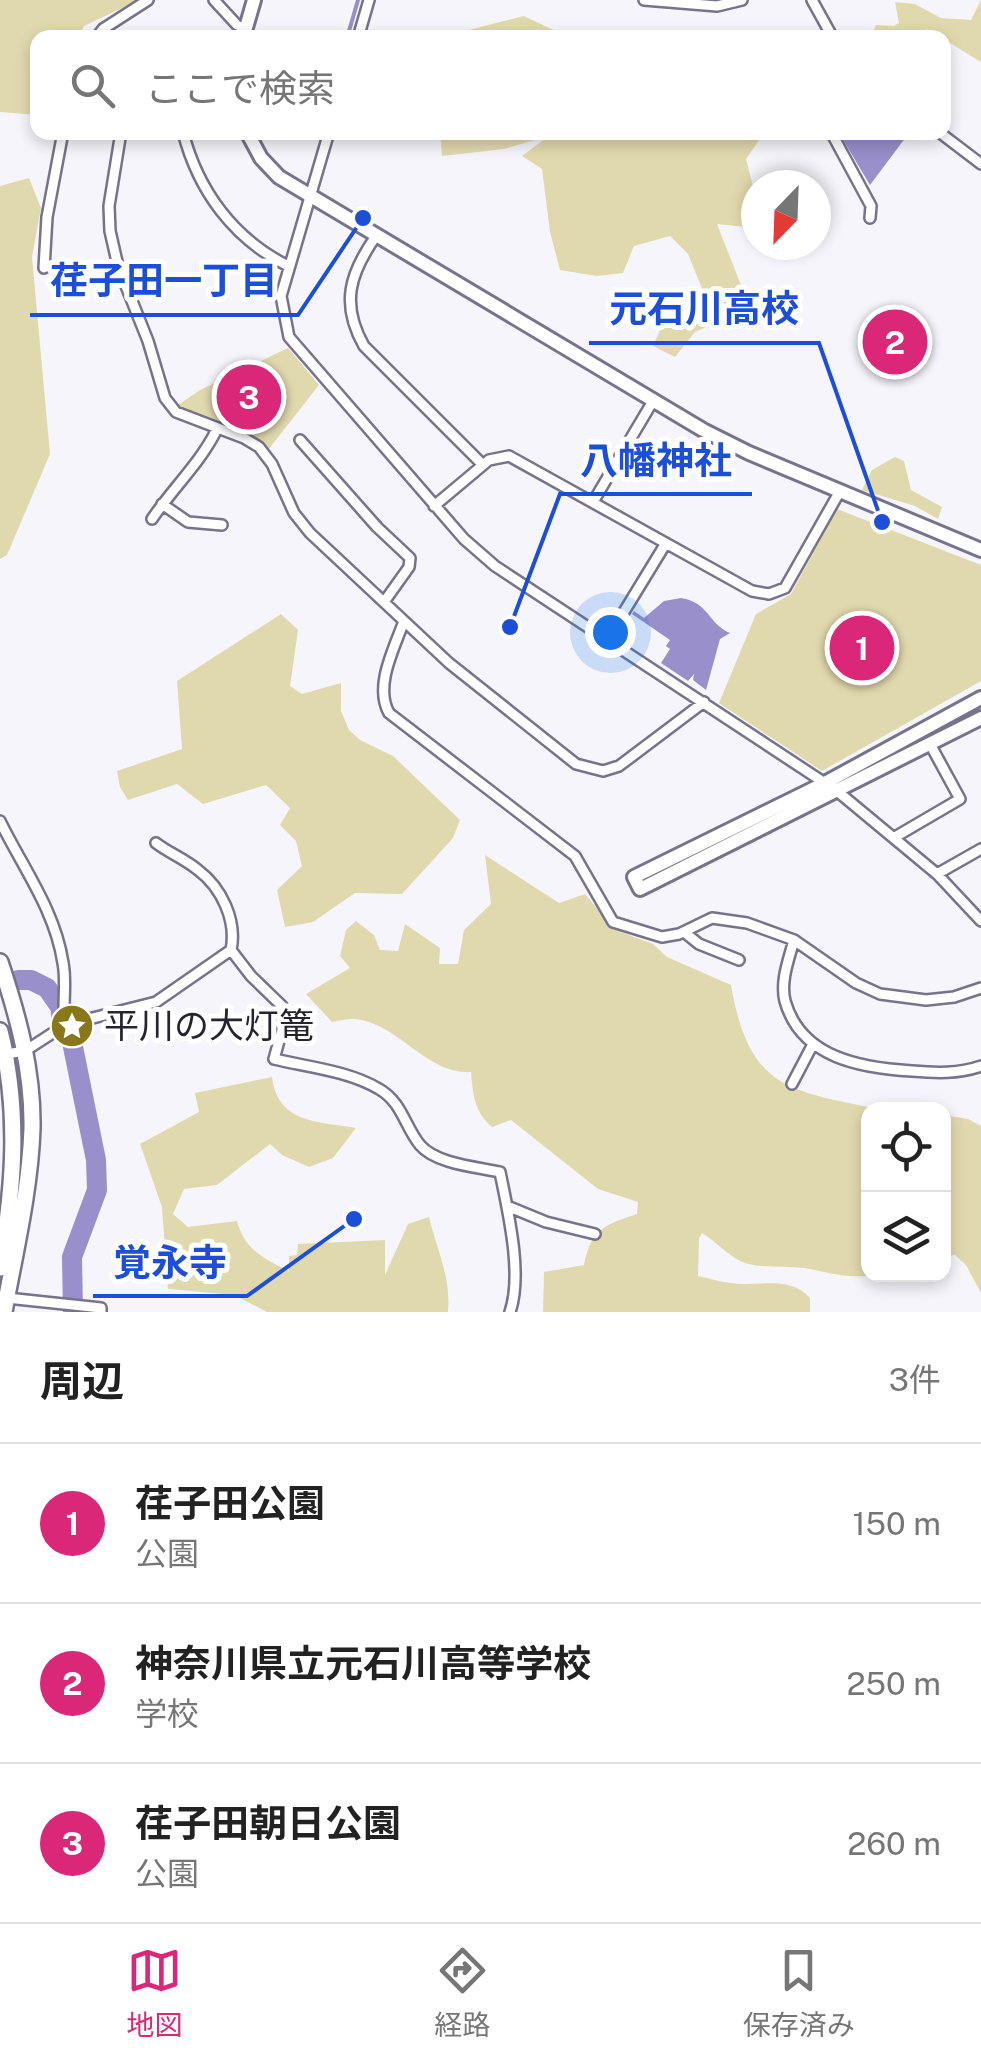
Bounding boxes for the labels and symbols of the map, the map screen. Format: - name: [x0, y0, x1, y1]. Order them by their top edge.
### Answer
- north arrow: [741, 170, 831, 260]
- callout: 荏子田一丁目: [30, 247, 298, 315]
- text: 荏子田一丁目: [50, 258, 278, 303]
- callout: 元石川高校: [589, 275, 819, 343]
- text: 元石川高校: [609, 286, 799, 331]
- pin: 2: [862, 304, 928, 380]
- pin: 3: [216, 360, 282, 434]
- callout: 八幡神社: [560, 426, 752, 494]
- text: 八幡神社: [580, 438, 732, 483]
- your location: [585, 607, 636, 658]
- pin: 1: [830, 610, 894, 686]
- place icon: 平川の大灯篭: [49, 1003, 95, 1049]
- place label: 平川の大灯篭: [104, 1005, 314, 1046]
- callout: 覚永寺: [93, 1228, 247, 1296]
- text: 覚永寺: [113, 1240, 227, 1285]

